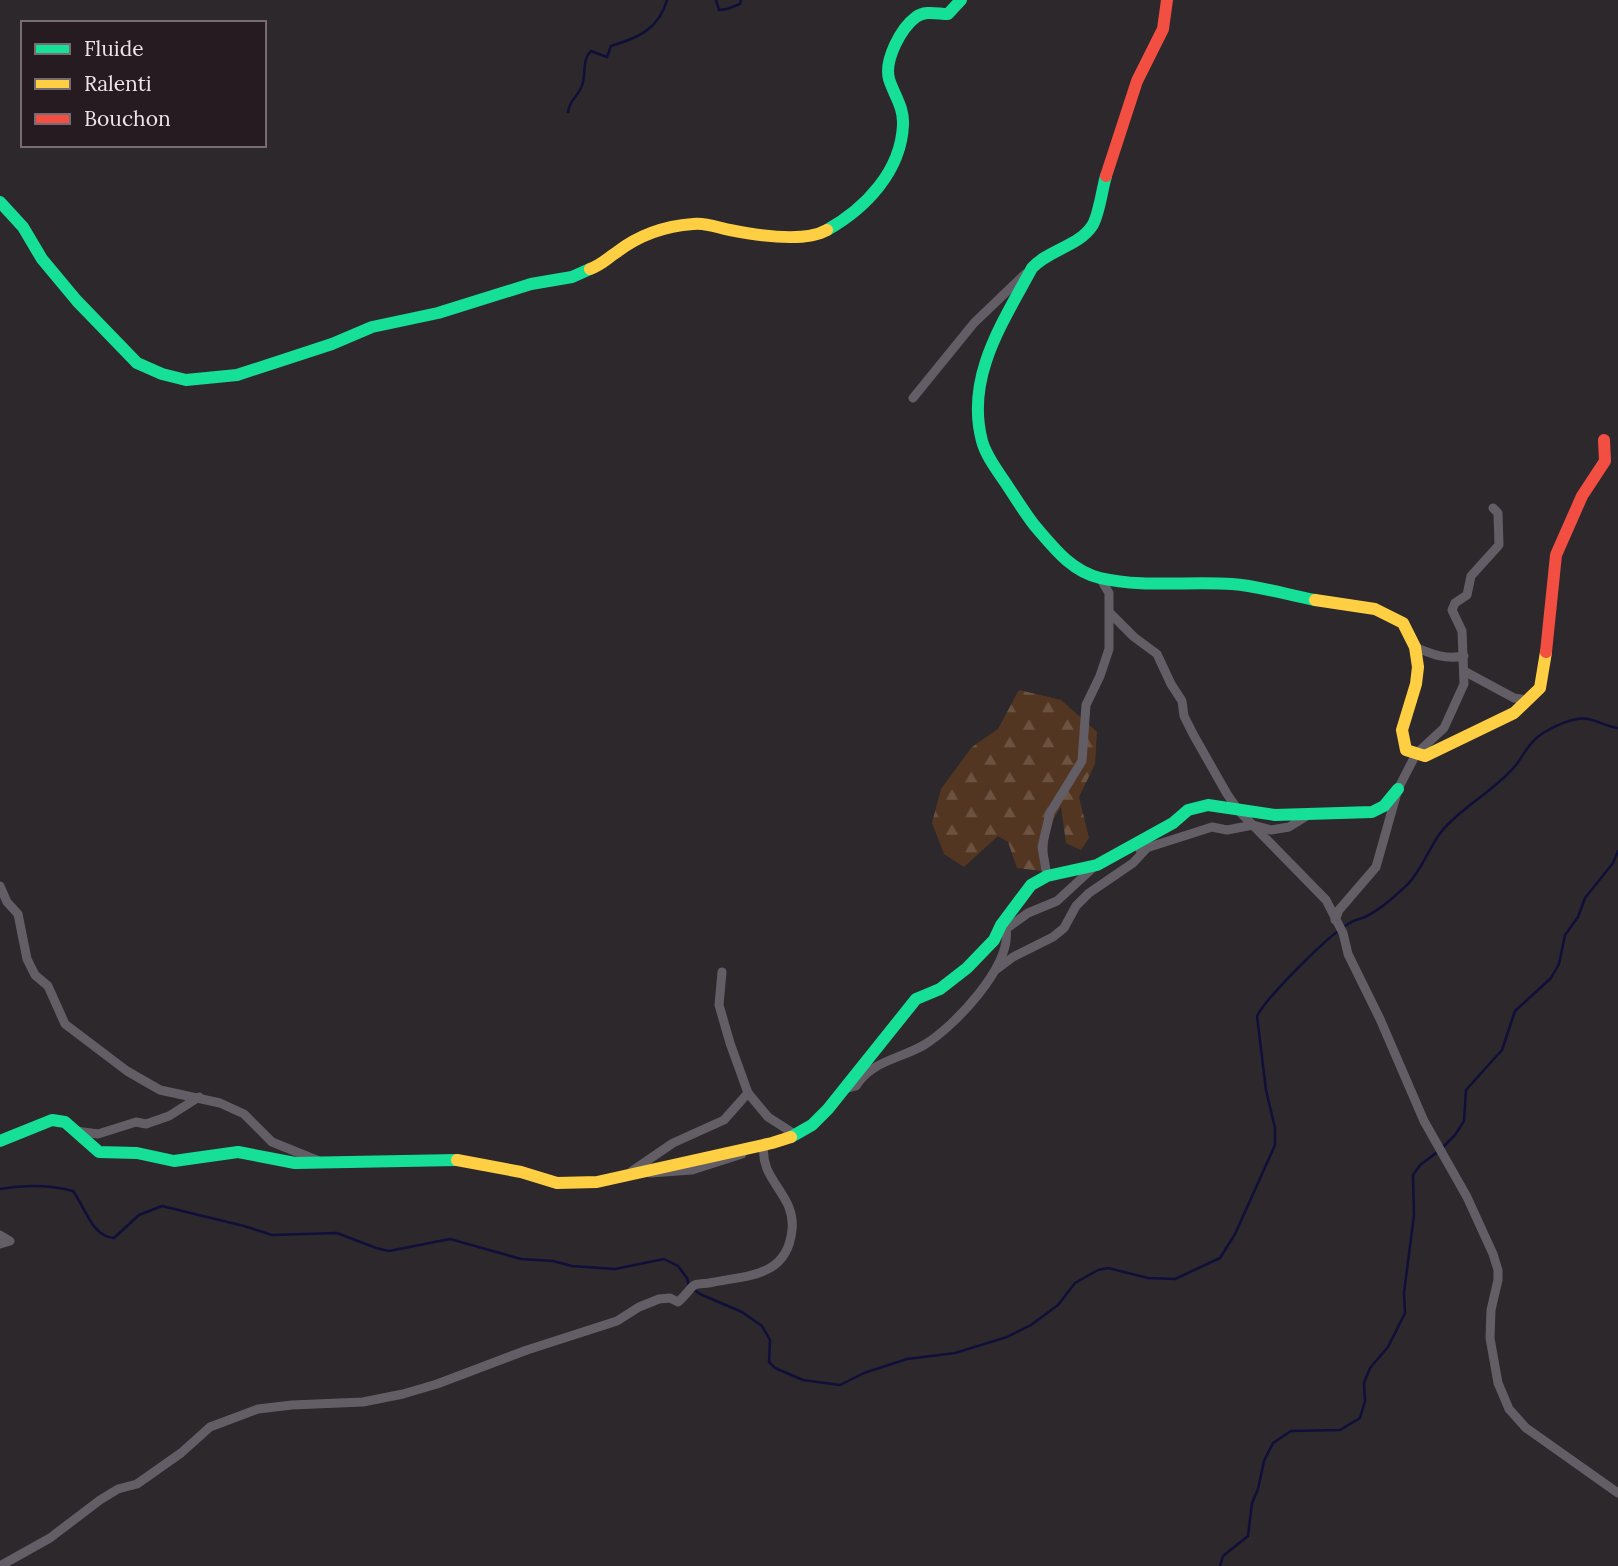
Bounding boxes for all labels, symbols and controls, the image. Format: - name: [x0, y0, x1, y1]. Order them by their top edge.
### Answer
- legend: [21, 21, 266, 147]
- text: Fluide: [84, 35, 144, 62]
- text: Ralenti: [84, 70, 152, 97]
- text: Bouchon: [84, 105, 171, 132]

